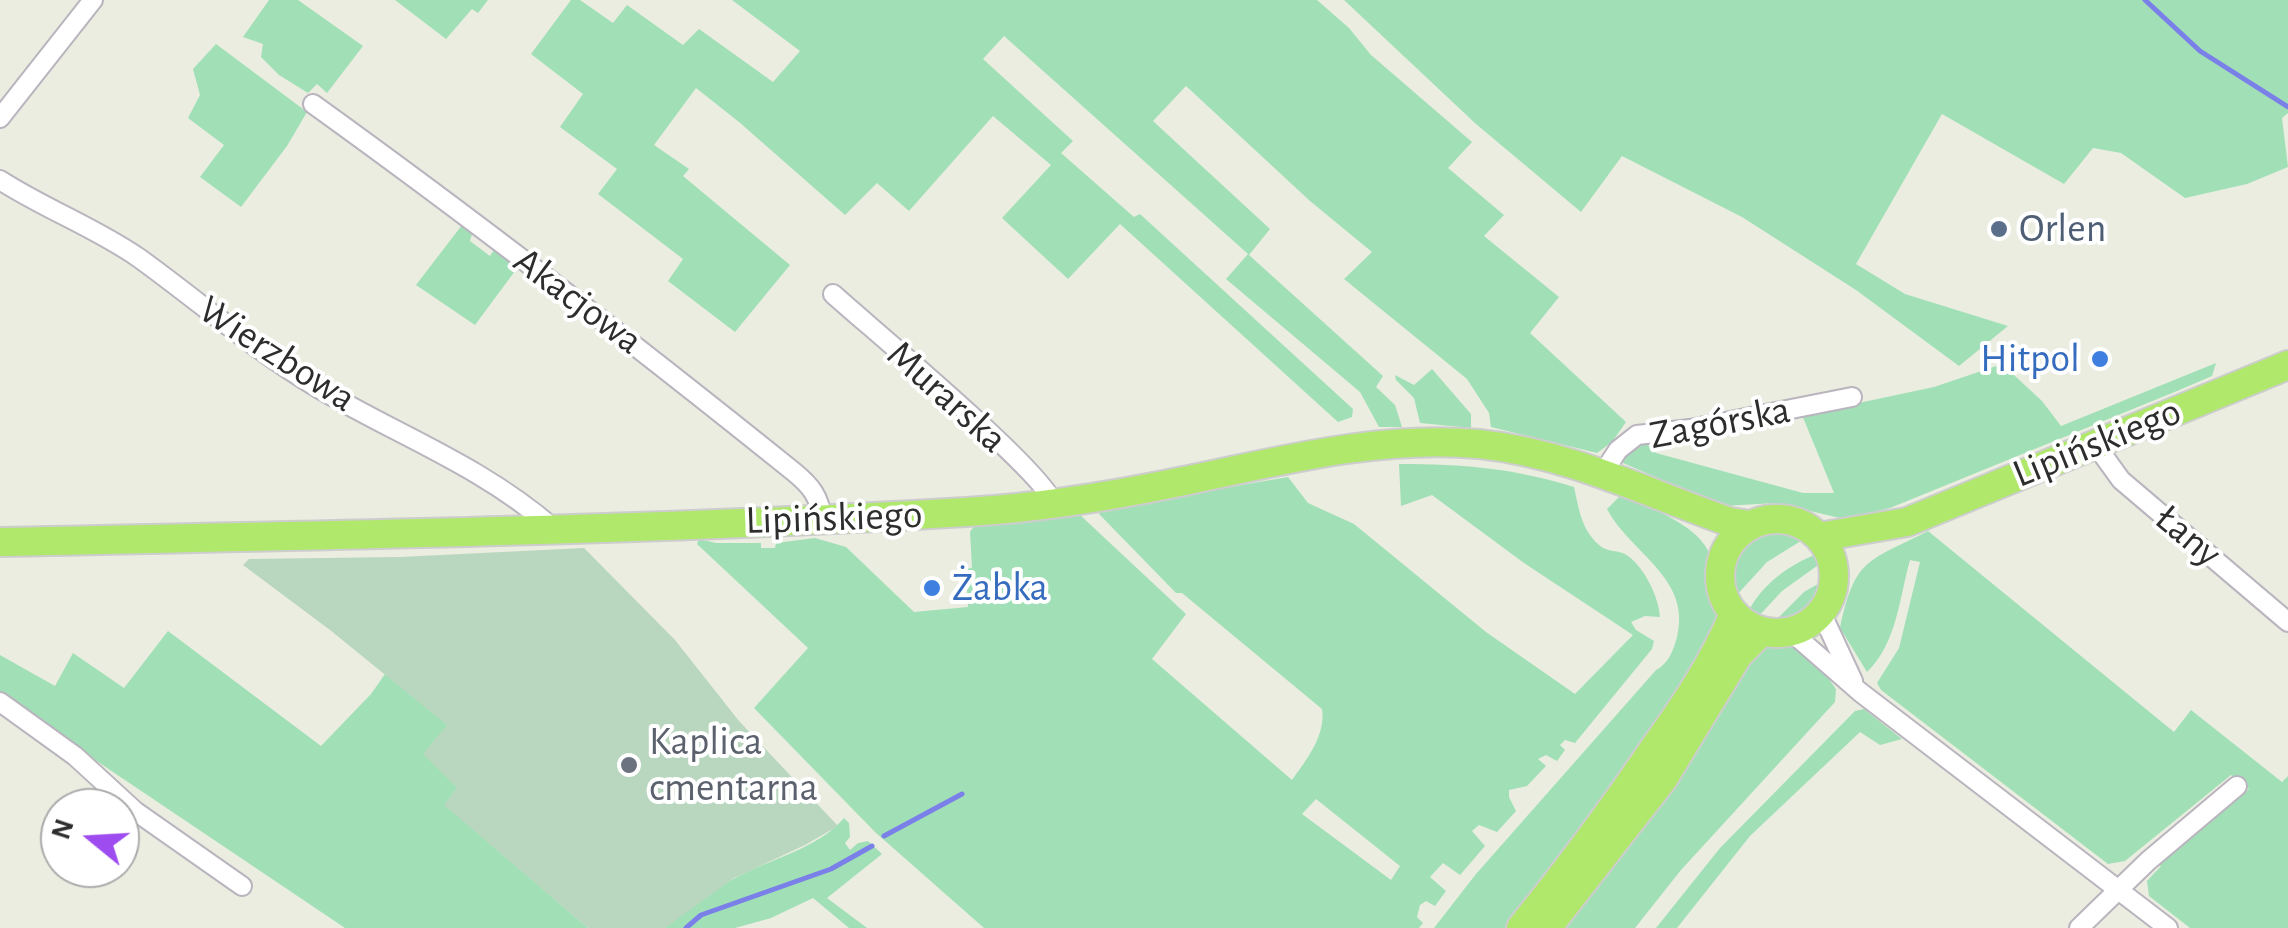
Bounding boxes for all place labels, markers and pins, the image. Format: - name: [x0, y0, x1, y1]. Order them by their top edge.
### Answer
- place label: Orlen: [2019, 205, 2106, 253]
- marker: Orlen: [1988, 218, 2010, 240]
- place label: Hitpol: [1980, 335, 2080, 383]
- marker: Hitpol: [2089, 348, 2111, 370]
- place label: Żabka: [952, 564, 1048, 612]
- marker: Żabka: [921, 577, 943, 599]
- place label: Kaplica cmentarna: [649, 718, 818, 812]
- marker: Kaplica cmentarna: [618, 754, 640, 776]

